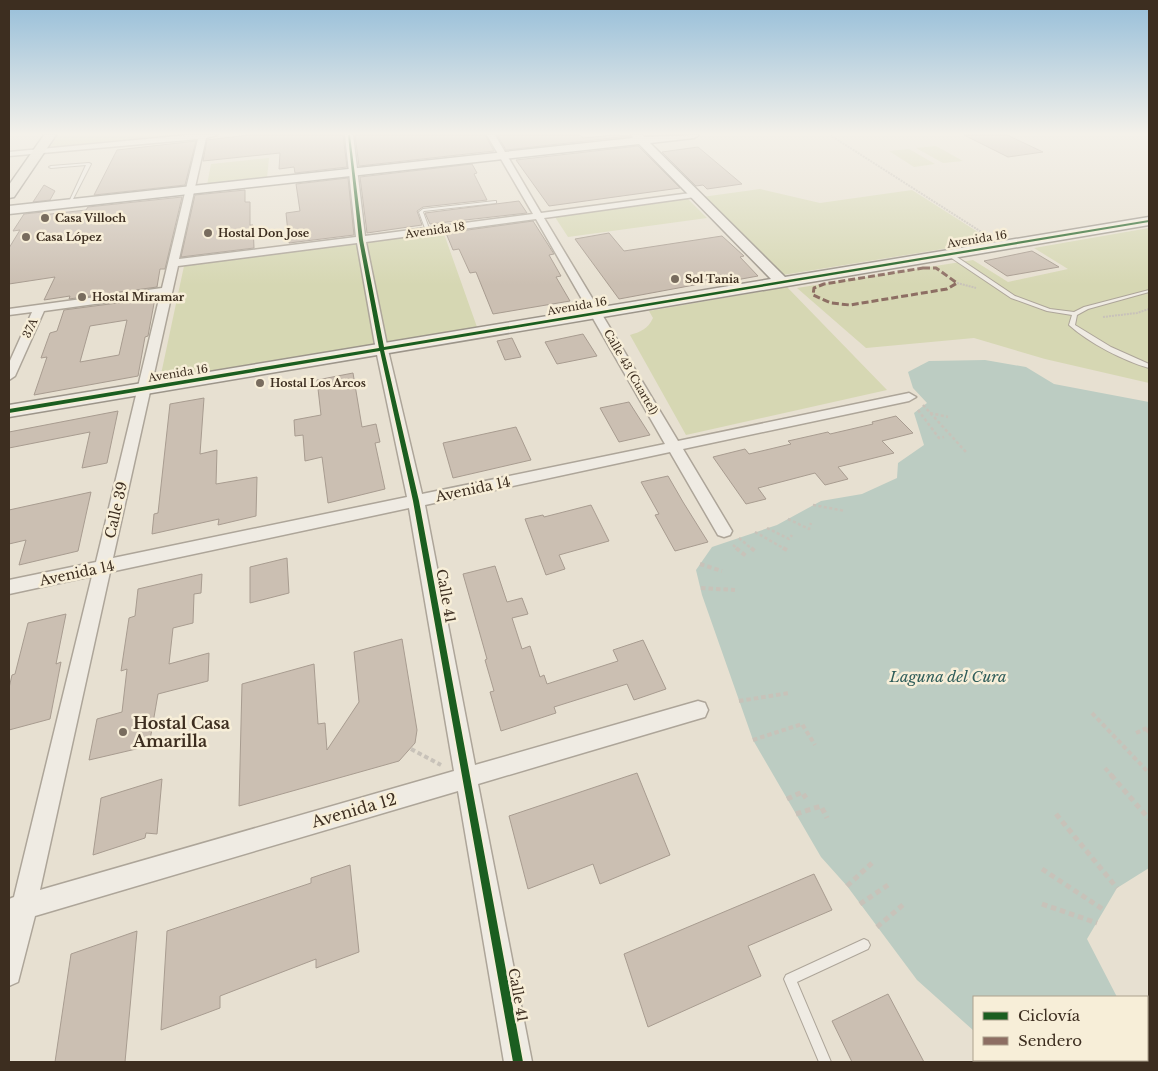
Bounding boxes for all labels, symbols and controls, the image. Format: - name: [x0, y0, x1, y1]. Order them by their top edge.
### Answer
- place label: Casa Villoch: [55, 211, 126, 225]
- marker: Casa Villoch: [39, 212, 51, 224]
- street label: Avenida 18: [403, 219, 466, 241]
- place label: Hostal Don Jose: [218, 226, 310, 240]
- marker: Hostal Don Jose: [202, 227, 214, 239]
- street label: Avenida 16: [945, 227, 1008, 251]
- place label: Casa López: [36, 230, 102, 244]
- marker: Casa López: [20, 231, 32, 243]
- place label: Sol Tania: [685, 272, 740, 286]
- marker: Sol Tania: [669, 273, 681, 285]
- place label: Hostal Miramar: [92, 290, 185, 304]
- marker: Hostal Miramar: [76, 291, 88, 303]
- street label: Avenida 16: [545, 294, 608, 318]
- street label: 37A: [19, 315, 41, 340]
- street label: Calle 43 (Cuartel): [601, 327, 661, 418]
- street label: Avenida 16: [146, 361, 209, 385]
- place label: Hostal Los Arcos: [270, 376, 366, 390]
- marker: Hostal Los Arcos: [254, 377, 266, 389]
- street label: Avenida 14: [433, 472, 512, 506]
- street label: Calle 39: [101, 480, 131, 540]
- street label: Avenida 14: [37, 556, 116, 590]
- street label: Calle 41: [432, 568, 460, 624]
- water label: Laguna del Cura: [889, 667, 1006, 686]
- place label: Hostal Casa Amarilla: [132, 713, 230, 751]
- marker: Hostal Casa Amarilla: [117, 726, 129, 738]
- street label: Avenida 12: [308, 788, 399, 832]
- street label: Calle 41: [504, 967, 532, 1023]
- legend: [973, 996, 1148, 1061]
- text: Ciclovía: [1018, 1006, 1081, 1025]
- text: Sendero: [1018, 1031, 1082, 1050]

